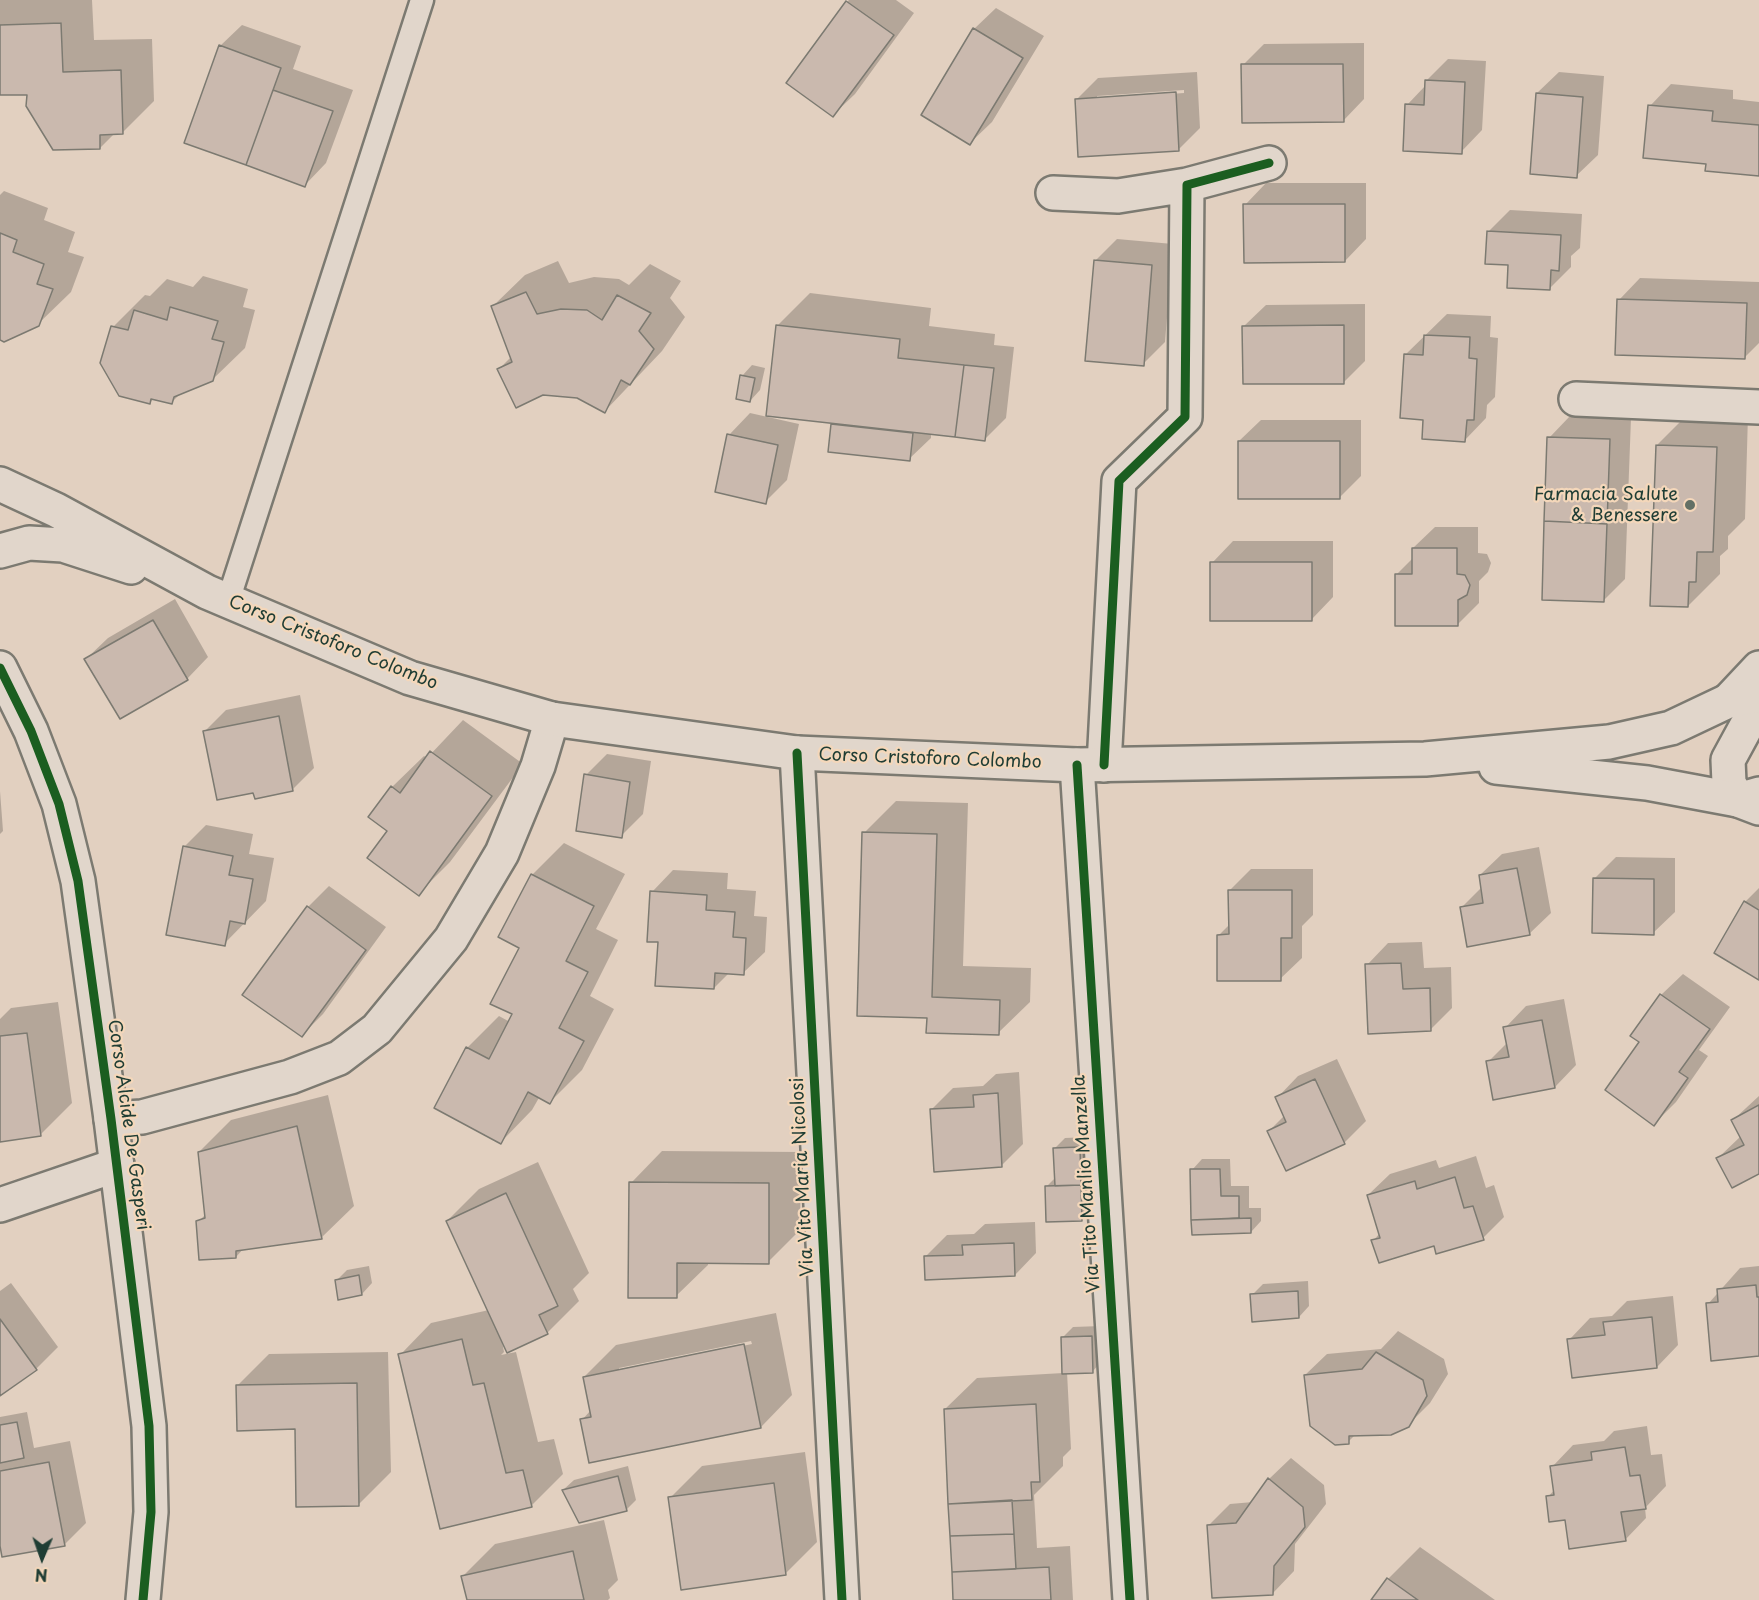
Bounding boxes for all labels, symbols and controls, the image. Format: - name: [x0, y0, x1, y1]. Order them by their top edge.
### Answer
- place label: Farmacia Salute & Benessere: [1534, 484, 1678, 526]
- marker: Farmacia Salute & Benessere: [1683, 498, 1697, 512]
- street label: Corso Cristoforo Colombo: [225, 591, 441, 695]
- street label: Corso Cristoforo Colombo: [818, 744, 1042, 774]
- street label: Corso Alcide De Gasperi: [103, 1018, 153, 1232]
- street label: Via Tito Manlio Manzella: [1069, 1074, 1105, 1294]
- street label: Via Vito Maria Nicolosi: [787, 1077, 819, 1277]
- north arrow: [12, 1528, 72, 1588]
- text: N: [35, 1564, 48, 1588]

